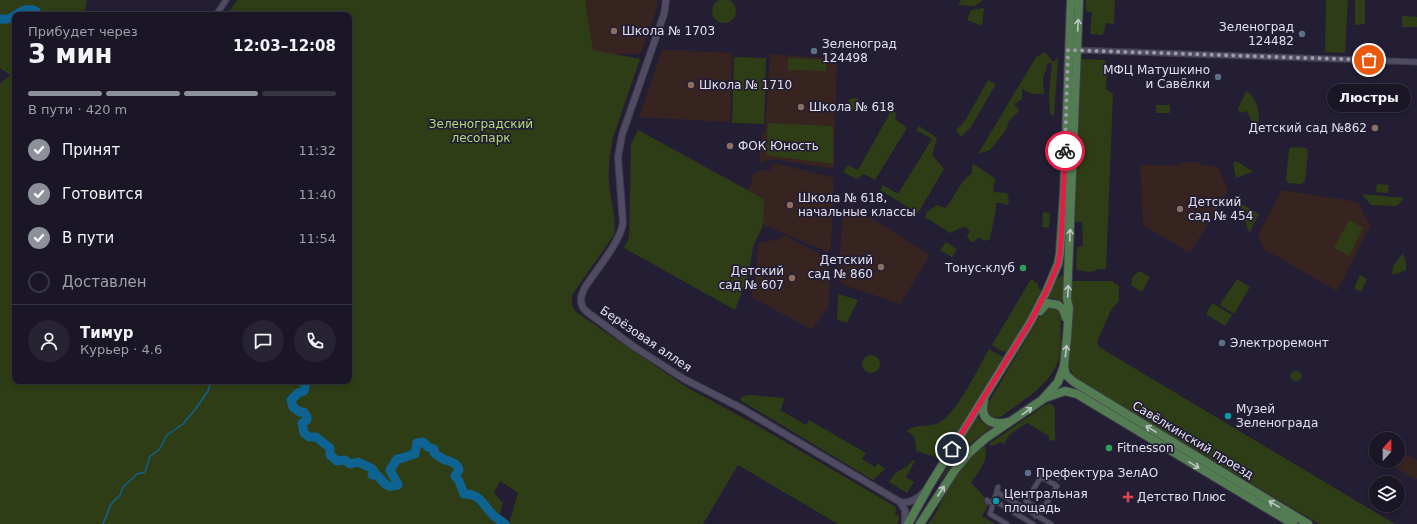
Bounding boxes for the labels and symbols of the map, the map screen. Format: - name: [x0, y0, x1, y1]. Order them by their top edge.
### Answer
- one-way arrow: [1074, 19, 1082, 32]
- place label: Зеленоград 124482: [1219, 20, 1294, 48]
- place label: Школа № 1703: [622, 24, 715, 38]
- marker: Школа № 1703: [609, 26, 619, 36]
- marker: Зеленоград 124482: [1297, 29, 1307, 39]
- place label: Зеленоград 124498: [822, 37, 897, 65]
- pin: [1352, 43, 1386, 77]
- marker: Зеленоград 124498: [809, 46, 819, 56]
- place label: МФЦ Матушкино и Савёлки: [1103, 63, 1210, 91]
- marker: МФЦ Матушкино и Савёлки: [1213, 72, 1223, 82]
- place label: Школа № 1710: [699, 78, 792, 92]
- marker: Школа № 1710: [686, 80, 696, 90]
- callout: Люстры: [1327, 84, 1411, 112]
- place label: Школа № 618: [809, 100, 894, 114]
- marker: Школа № 618: [796, 102, 806, 112]
- park label: Зеленоградский лесопарк: [429, 117, 533, 145]
- place label: Детский сад №862: [1249, 121, 1367, 135]
- marker: Детский сад №862: [1370, 123, 1380, 133]
- courier: [1045, 131, 1085, 171]
- place label: ФОК Юность: [738, 139, 819, 153]
- marker: ФОК Юность: [725, 141, 735, 151]
- place label: Школа № 618, начальные классы: [798, 191, 916, 219]
- place label: Детский сад № 454: [1188, 195, 1253, 223]
- marker: Школа № 618, начальные классы: [785, 200, 795, 210]
- marker: Детский сад № 454: [1175, 204, 1185, 214]
- one-way arrow: [1066, 229, 1074, 242]
- place label: Детский сад № 860: [808, 253, 873, 281]
- place label: Тонус-клуб: [944, 261, 1015, 275]
- marker: Детский сад № 860: [876, 262, 886, 272]
- marker: Тонус-клуб: [1018, 263, 1028, 273]
- place label: Детский сад № 607: [719, 264, 784, 292]
- marker: Детский сад № 607: [787, 273, 797, 283]
- one-way arrow: [1064, 285, 1071, 298]
- street label: Берёзовая аллея: [598, 303, 694, 375]
- place label: Электроремонт: [1230, 336, 1329, 350]
- marker: Электроремонт: [1217, 338, 1227, 348]
- one-way arrow: [1062, 345, 1070, 358]
- street label: Савёлкинский проезд: [1130, 398, 1256, 482]
- place label: Музей Зеленограда: [1236, 402, 1318, 430]
- one-way arrow: [1021, 407, 1032, 415]
- marker: Музей Зеленограда: [1223, 411, 1233, 421]
- one-way arrow: [1146, 425, 1157, 433]
- pin: [935, 432, 969, 466]
- north arrow: [1369, 432, 1405, 468]
- place label: Fitnesson: [1117, 441, 1174, 455]
- marker: Fitnesson: [1104, 443, 1114, 453]
- one-way arrow: [1188, 461, 1200, 469]
- place label: Префектура ЗелАО: [1036, 466, 1158, 480]
- marker: Префектура ЗелАО: [1023, 468, 1033, 478]
- one-way arrow: [937, 486, 945, 497]
- place label: Центральная площадь: [1004, 487, 1088, 515]
- place label: Детство Плюс: [1137, 490, 1226, 504]
- marker: Детство Плюс: [1122, 491, 1134, 503]
- marker: Центральная площадь: [991, 496, 1001, 506]
- one-way arrow: [1268, 499, 1280, 507]

